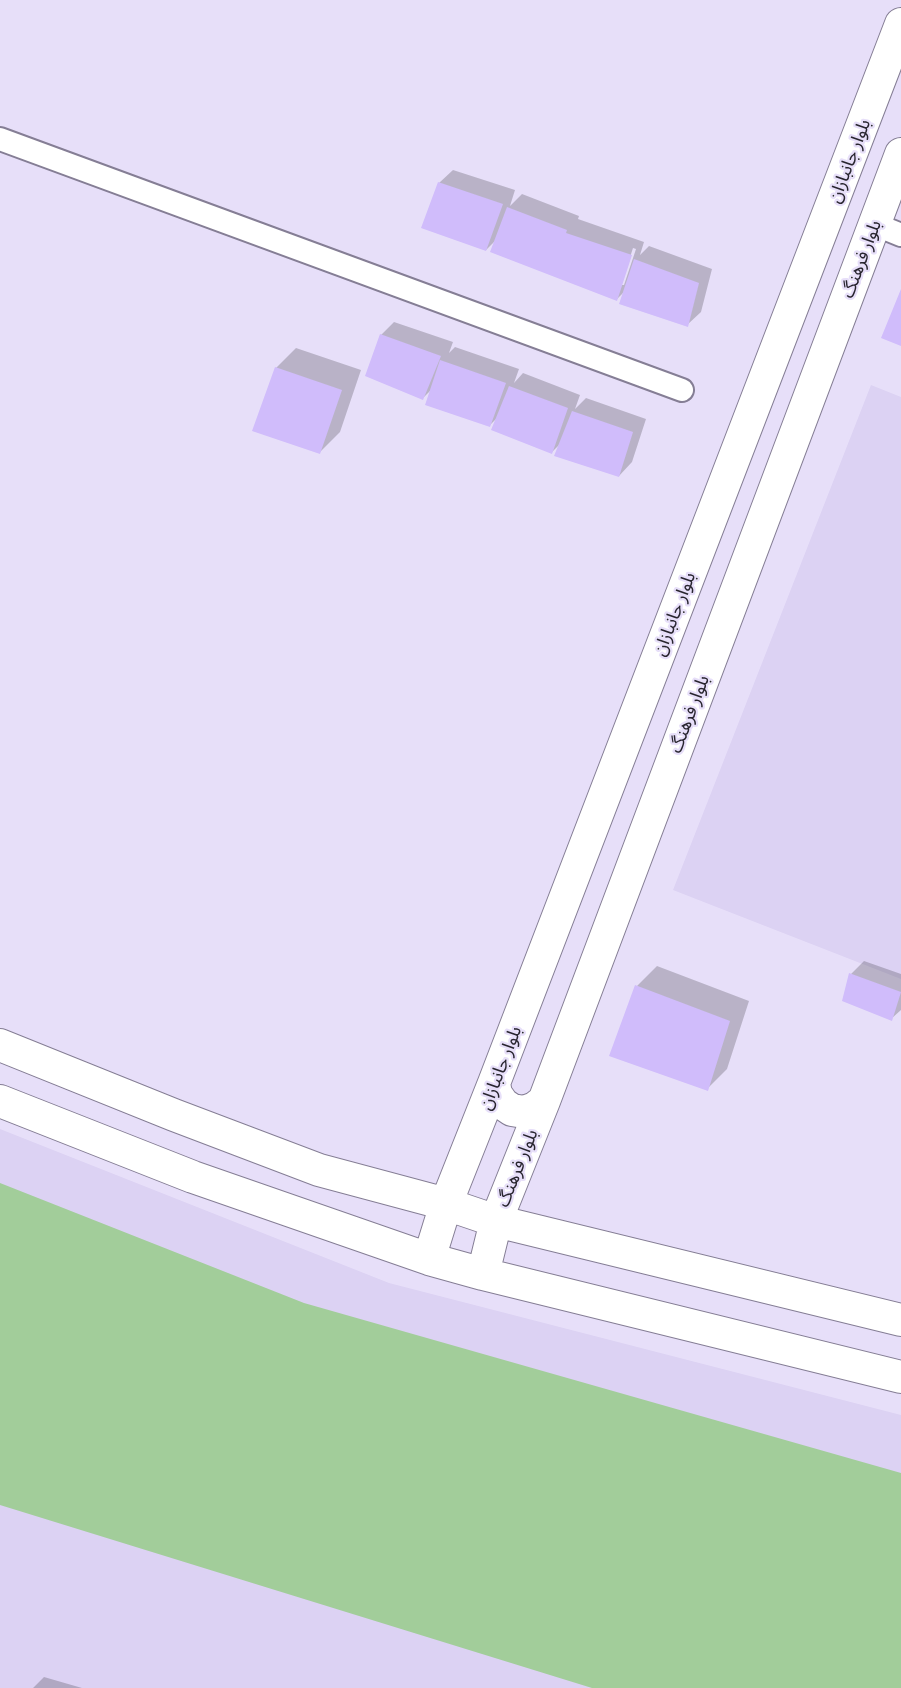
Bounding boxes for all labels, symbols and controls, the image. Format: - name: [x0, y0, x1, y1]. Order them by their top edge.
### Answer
- street label: بلوار جانبازان: [823, 116, 875, 206]
- street label: بلوار فرهنگ: [836, 217, 886, 301]
- street label: بلوار جانبازان: [648, 569, 700, 659]
- street label: بلوار فرهنگ: [664, 672, 714, 756]
- street label: بلوار جانبازان: [474, 1023, 526, 1113]
- street label: بلوار فرهنگ: [492, 1126, 542, 1210]

